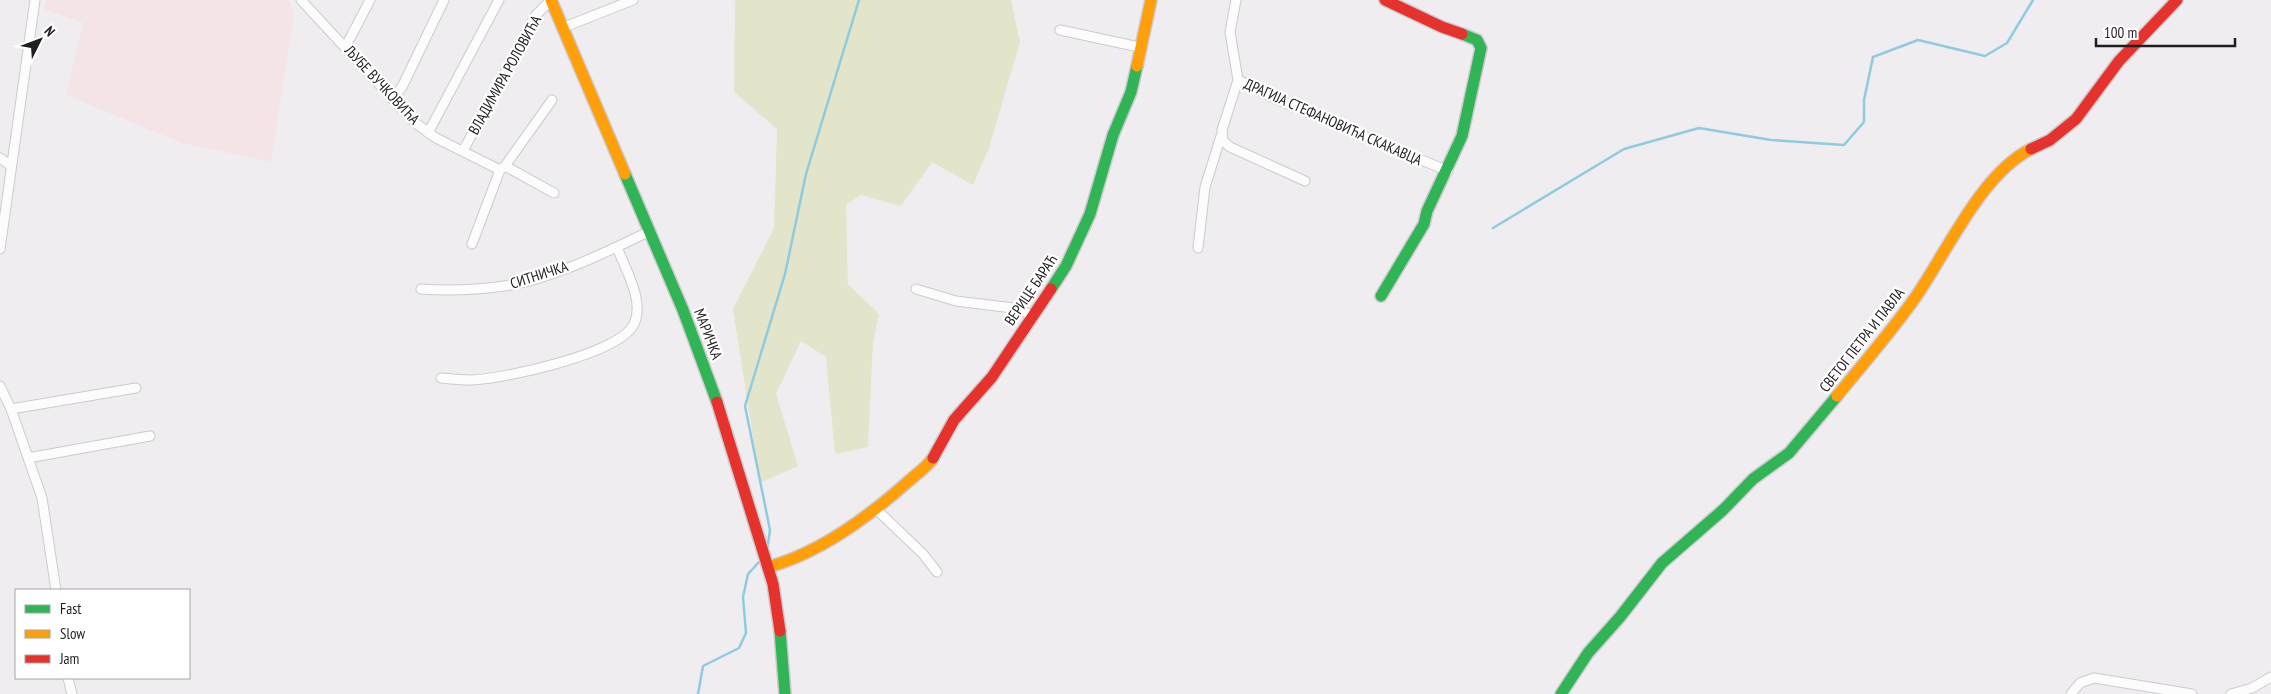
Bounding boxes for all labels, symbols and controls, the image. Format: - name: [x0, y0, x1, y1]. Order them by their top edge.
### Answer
- street label: ВЛАДИМИРА РОЛОВИЋА: [464, 11, 546, 138]
- north arrow: [15, 15, 65, 65]
- scale bar: [2096, 15, 2235, 47]
- text: N: [40, 22, 59, 40]
- text: 100 m: [2104, 23, 2137, 42]
- street label: ЉУБЕ ВУЧКОВИЋА: [340, 40, 425, 129]
- street label: ДРАГИЈА СТЕФАНОВИЋА СКАКАВЦА: [1241, 74, 1426, 170]
- street label: ВЕРИЦЕ БАРАЋ: [1000, 251, 1061, 329]
- street label: СИТНИЧКА: [508, 256, 571, 293]
- street label: СВЕТОГ ПЕТРА И ПАВЛА: [1815, 283, 1909, 396]
- street label: МАРИЧКА: [690, 306, 727, 363]
- legend: [15, 589, 190, 679]
- text: Fast: [60, 599, 81, 618]
- text: Slow: [60, 624, 85, 643]
- text: Jam: [59, 649, 79, 668]

